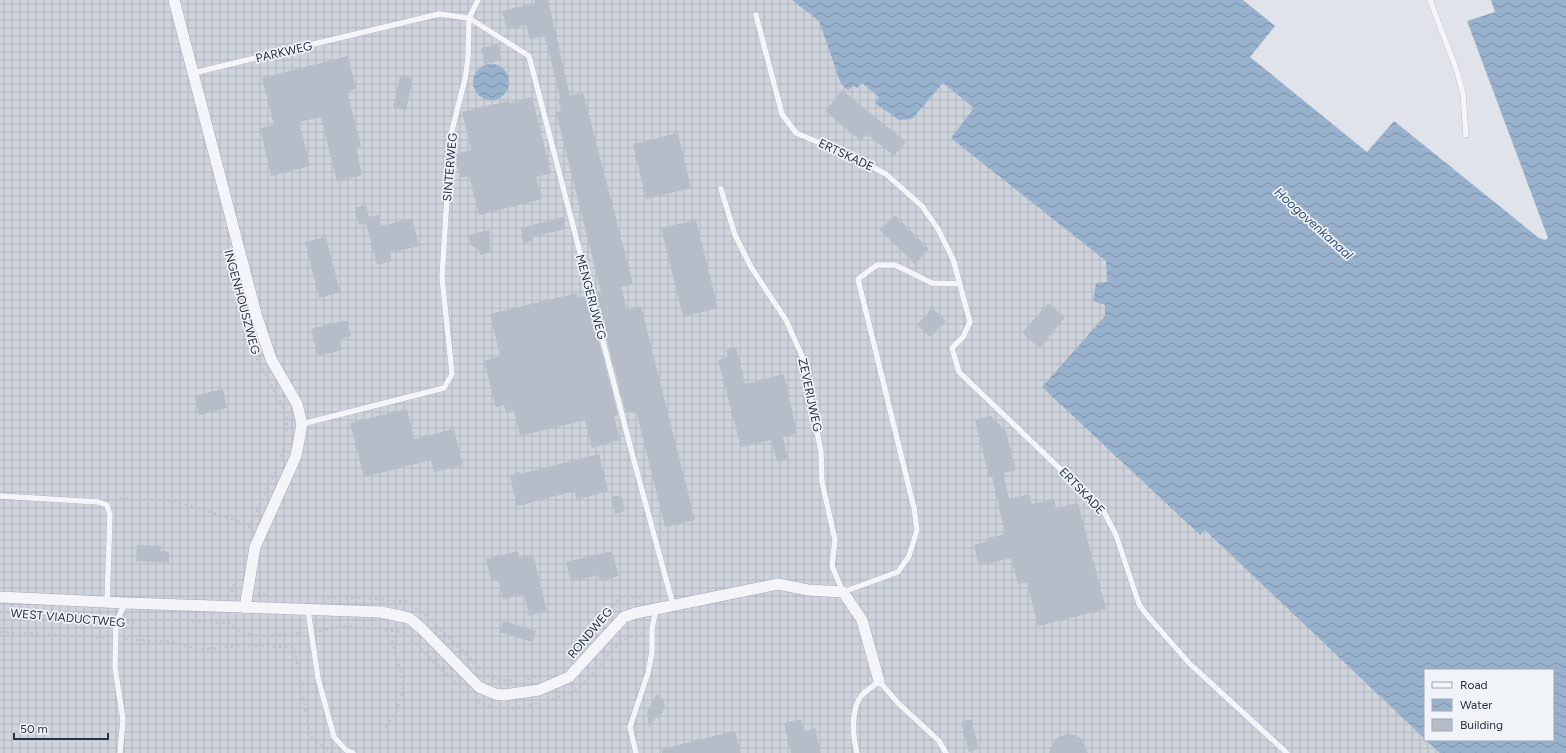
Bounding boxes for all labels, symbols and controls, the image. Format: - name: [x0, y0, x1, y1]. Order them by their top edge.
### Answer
- street label: PARKWEG: [254, 39, 314, 65]
- street label: SINTERWEG: [440, 132, 460, 202]
- street label: ERTSKADE: [816, 136, 876, 174]
- water label: Hoogovenkanaal: [1271, 184, 1356, 262]
- street label: INGENHOUSZWEG: [221, 248, 263, 356]
- street label: MENGERIJWEG: [573, 253, 609, 341]
- street label: ZEVERIJWEG: [795, 357, 825, 433]
- street label: ERTSKADE: [1056, 465, 1108, 517]
- street label: RONDWEG: [565, 605, 615, 661]
- street label: WEST VIADUCTWEG: [10, 606, 126, 630]
- legend: [1424, 669, 1554, 741]
- text: Road: [1460, 678, 1488, 692]
- text: Water: [1460, 698, 1492, 712]
- scale bar: [14, 715, 108, 741]
- text: Building: [1460, 718, 1503, 732]
- text: 50 m: [20, 722, 48, 736]

